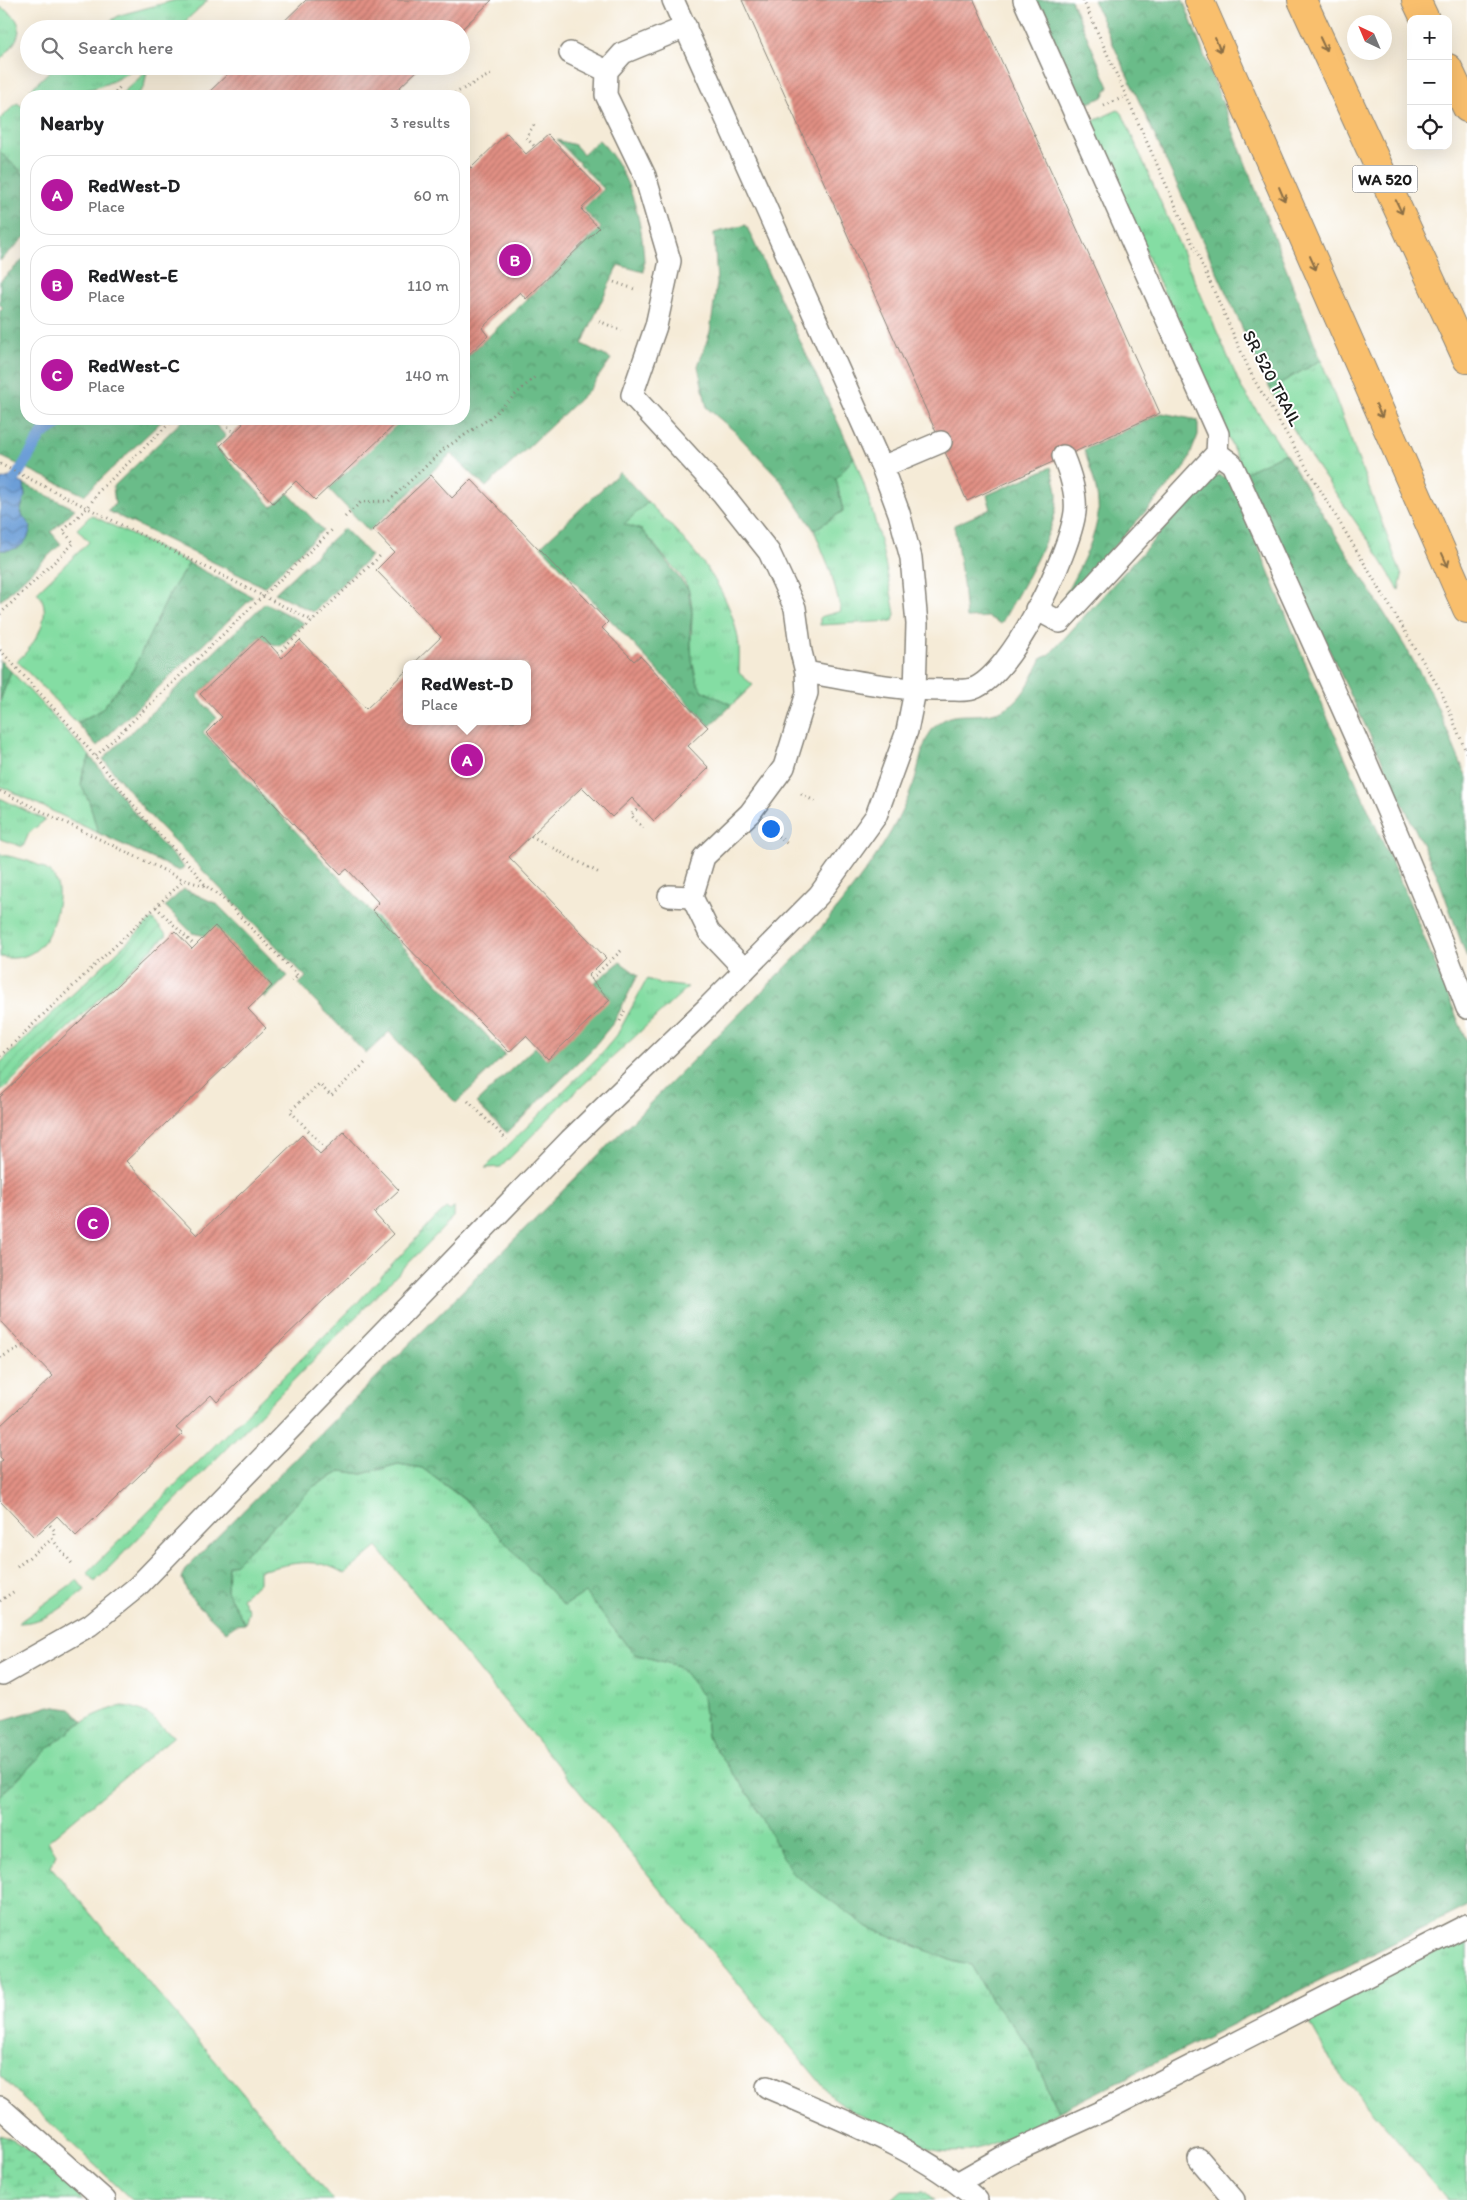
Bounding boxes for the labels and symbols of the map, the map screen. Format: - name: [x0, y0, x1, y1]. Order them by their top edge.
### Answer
- north arrow: [1347, 15, 1392, 60]
- one-way arrow: [1318, 36, 1328, 51]
- one-way arrow: [1213, 37, 1223, 52]
- road number: WA 520: [1352, 165, 1418, 192]
- one-way arrow: [1278, 186, 1288, 201]
- one-way arrow: [1394, 199, 1404, 214]
- pin: B: [499, 241, 531, 279]
- one-way arrow: [1308, 255, 1318, 270]
- street label: SR 520 TRAIL: [1237, 326, 1307, 430]
- one-way arrow: [1374, 403, 1384, 418]
- one-way arrow: [1441, 552, 1450, 567]
- pin: A: [451, 741, 483, 779]
- your location: [758, 816, 784, 842]
- pin: C: [77, 1204, 109, 1242]

